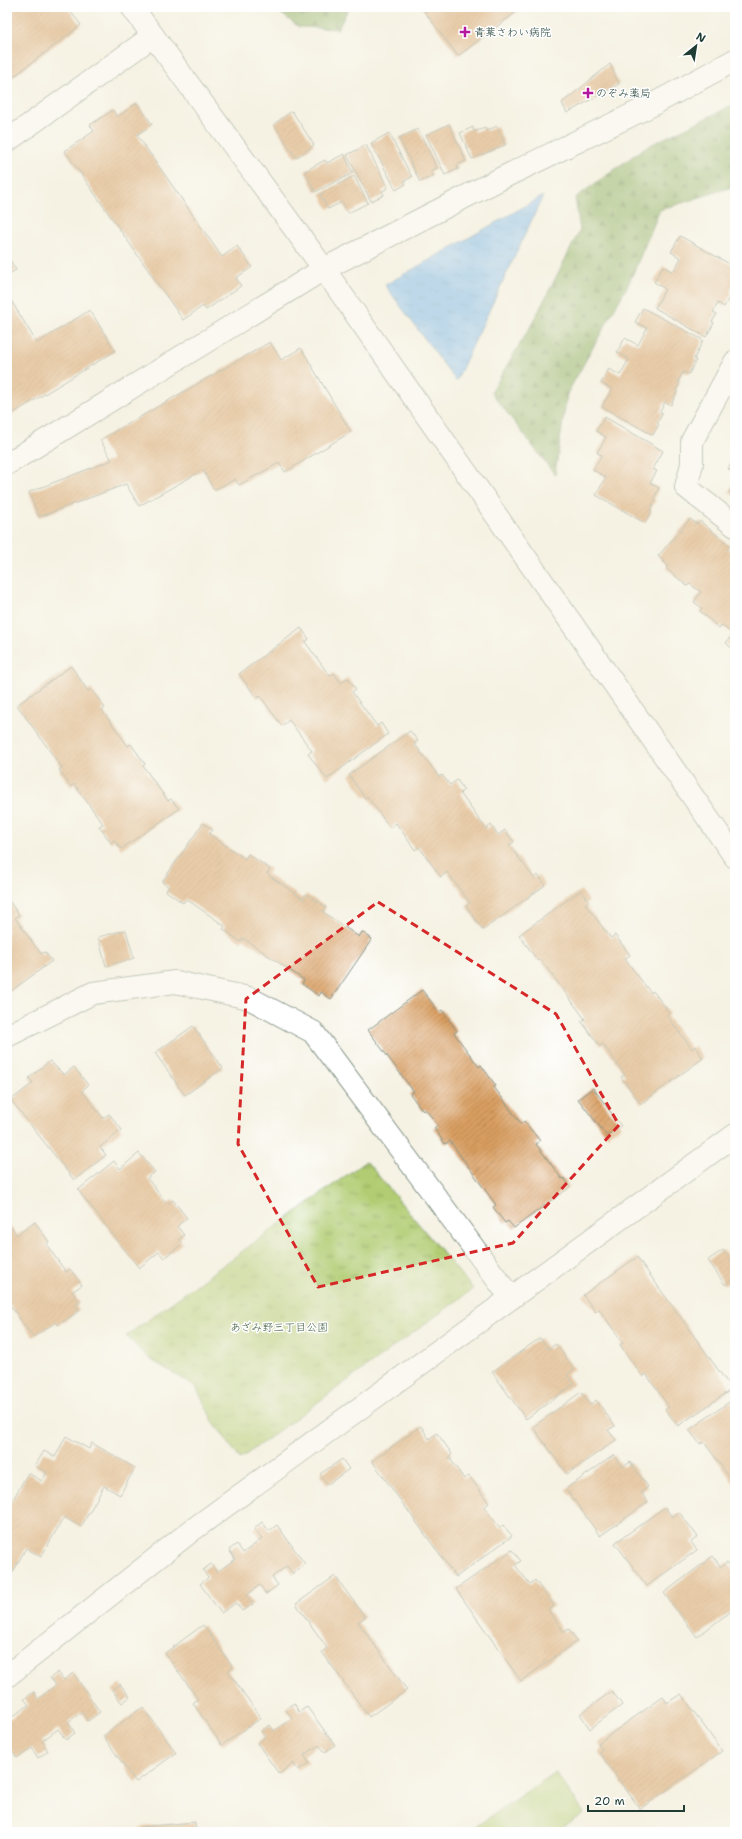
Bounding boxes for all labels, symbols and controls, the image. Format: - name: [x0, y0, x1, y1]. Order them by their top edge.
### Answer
- place label: 青葉さわい病院: [474, 25, 551, 40]
- marker: 青葉さわい病院: [459, 26, 471, 38]
- north arrow: [676, 26, 716, 66]
- text: N: [693, 29, 709, 47]
- place label: のぞみ薬局: [596, 86, 651, 101]
- marker: のぞみ薬局: [583, 88, 593, 98]
- park label: あざみ野三丁目公園: [230, 1320, 328, 1335]
- scale bar: [588, 1787, 684, 1813]
- text: 20 m: [594, 1793, 625, 1809]

